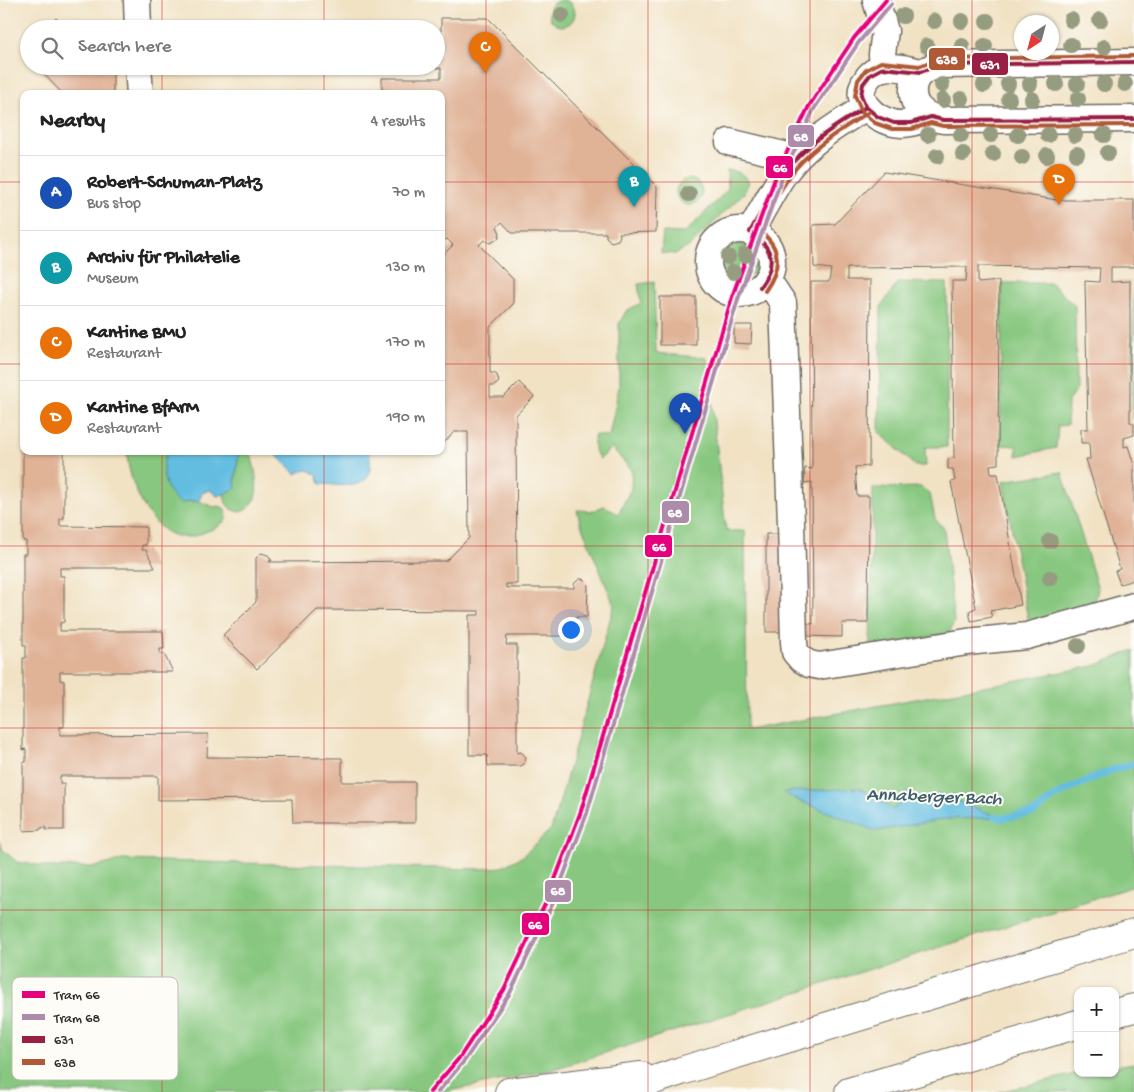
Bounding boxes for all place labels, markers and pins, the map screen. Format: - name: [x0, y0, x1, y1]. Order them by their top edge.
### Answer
- pin: C: [469, 32, 501, 73]
- pin: D: [1043, 164, 1075, 205]
- pin: B: [618, 166, 650, 207]
- pin: A: [669, 393, 701, 434]

